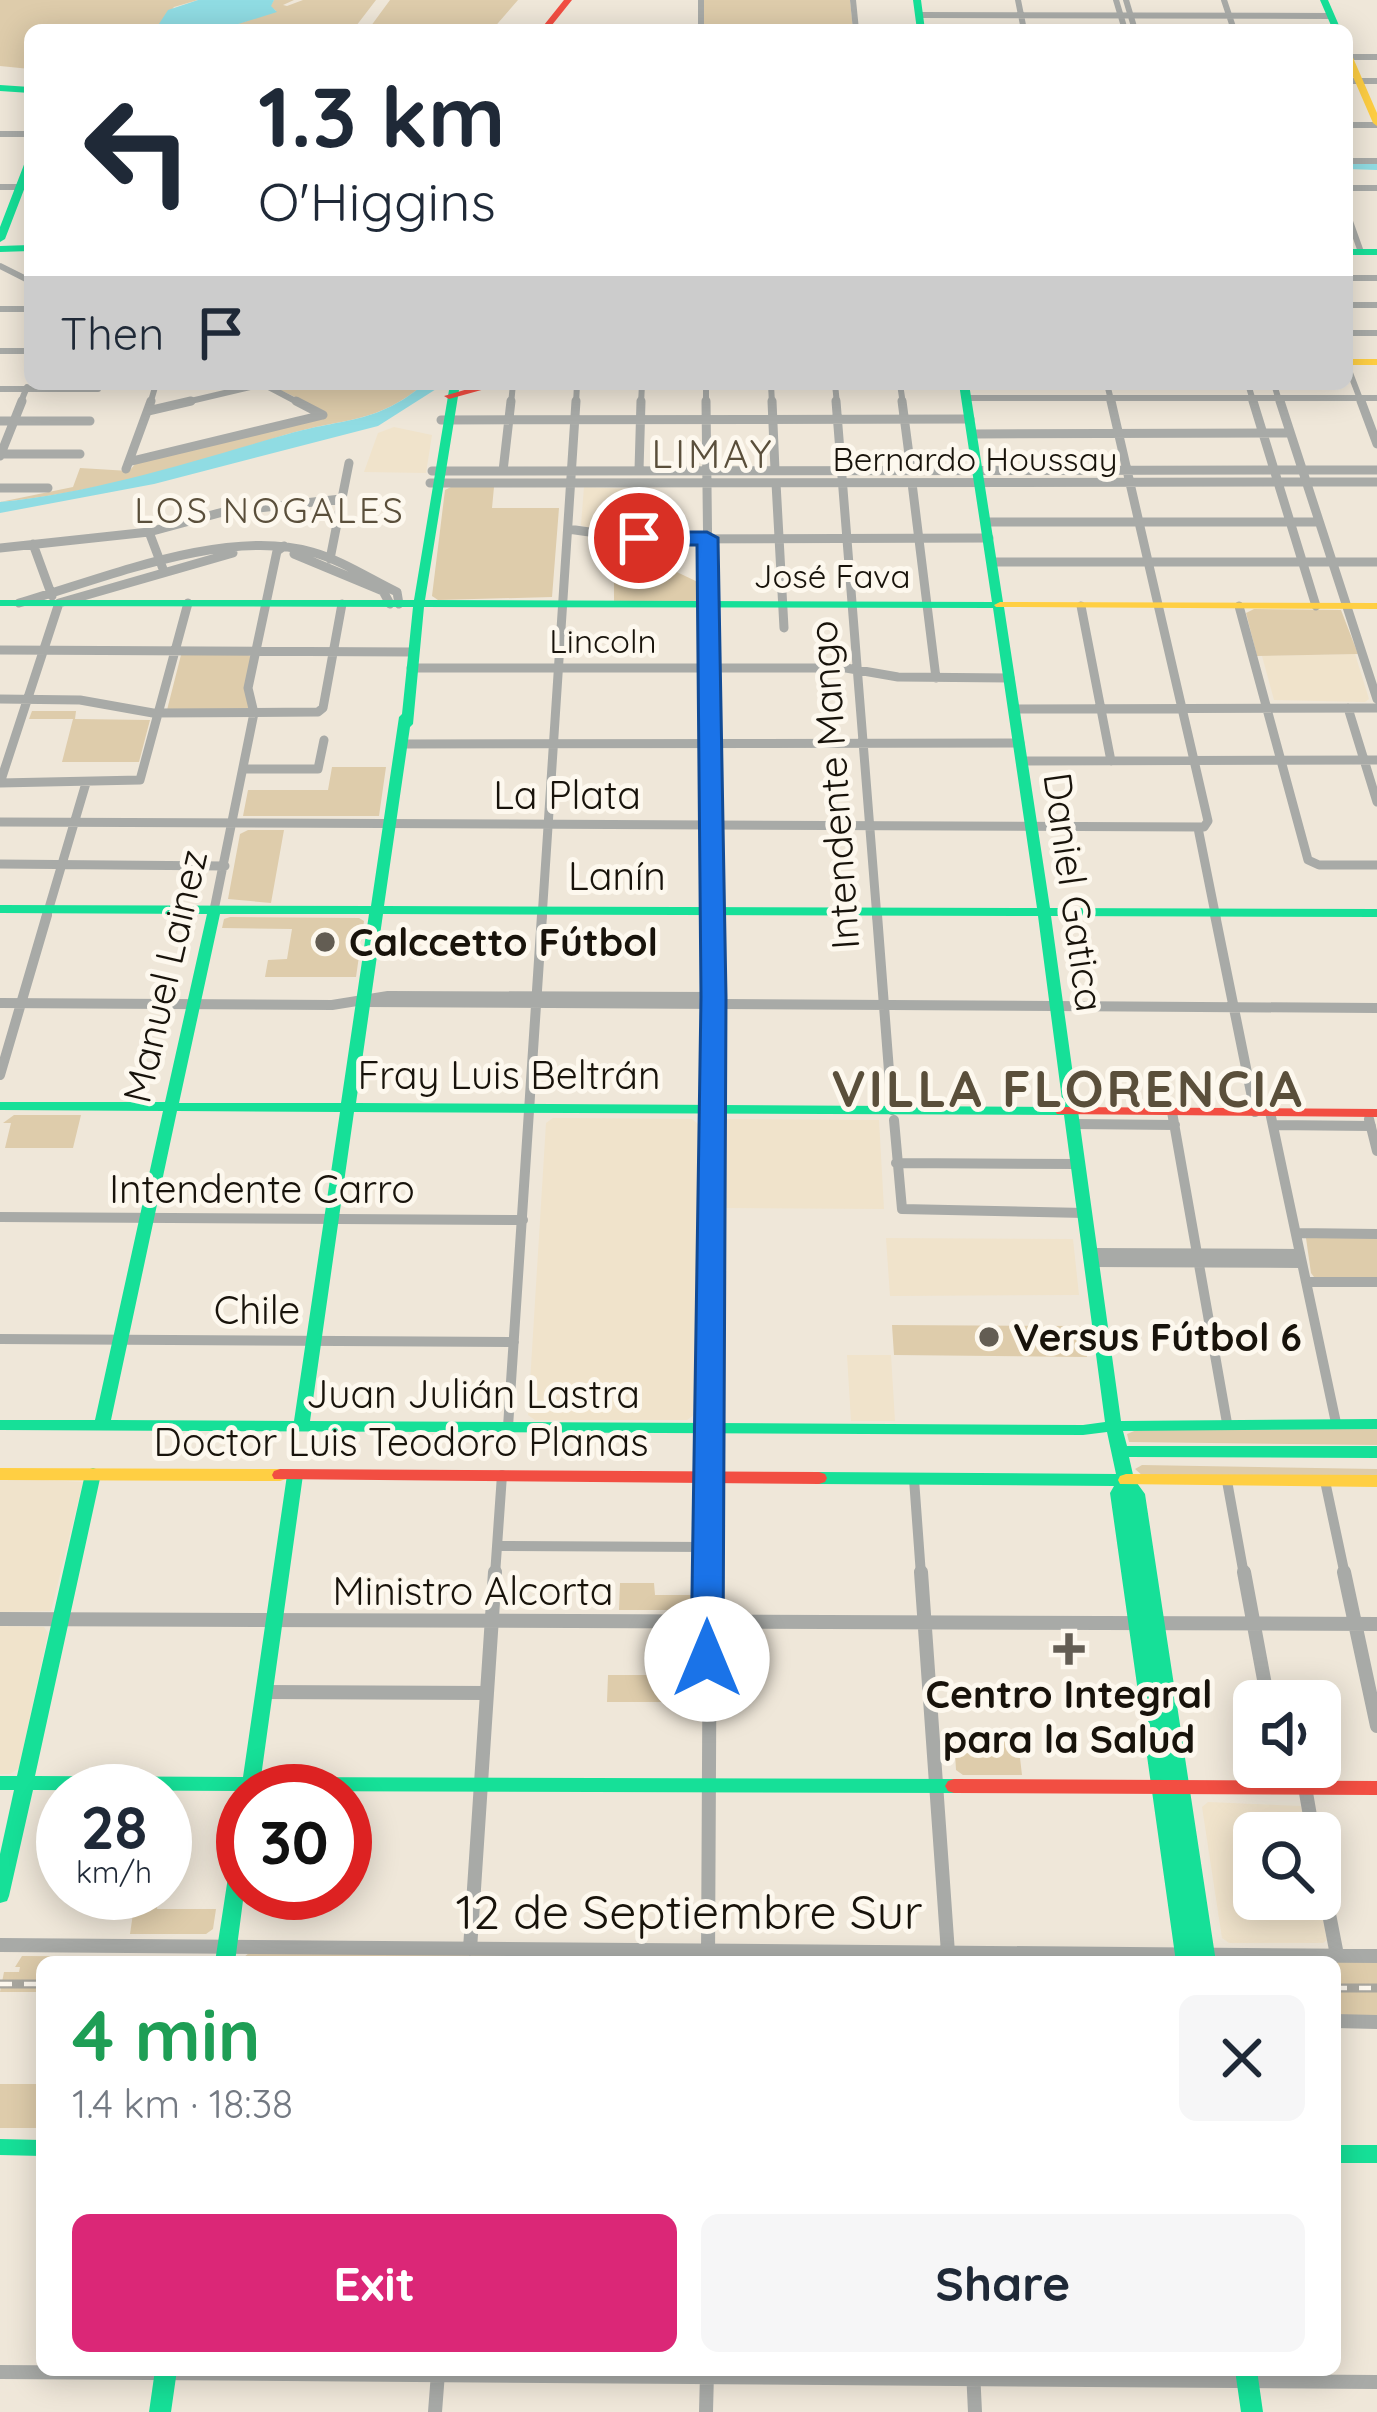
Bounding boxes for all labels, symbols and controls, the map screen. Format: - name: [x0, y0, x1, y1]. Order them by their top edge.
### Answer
- text: 1.3 km: [258, 63, 505, 168]
- icon: left: [60, 72, 216, 228]
- text: O'Higgins: [258, 167, 496, 235]
- icon: arrive: [188, 300, 254, 366]
- text: Then: [60, 305, 164, 361]
- district label: LIMAY: [651, 429, 775, 478]
- street label: Bernardo Houssay: [832, 438, 1118, 479]
- district label: LOS NOGALES: [134, 487, 406, 532]
- pin: [588, 487, 690, 589]
- icon: arrive: [606, 505, 672, 571]
- street label: José Fava: [754, 555, 910, 596]
- street label: Intendente Mango: [798, 619, 869, 951]
- street label: Lincoln: [549, 620, 657, 661]
- street label: Daniel Gatica: [1033, 769, 1116, 1015]
- street label: La Plata: [493, 770, 641, 819]
- street label: Manuel Lainez: [112, 845, 217, 1107]
- street label: Lanín: [568, 851, 666, 900]
- place label: Calccetto Fútbol: [349, 917, 658, 966]
- marker: Calccetto Fútbol: [312, 929, 338, 955]
- street label: Fray Luis Beltrán: [357, 1050, 661, 1099]
- district label: VILLA FLORENCIA: [831, 1056, 1305, 1120]
- street label: Intendente Carro: [109, 1164, 415, 1213]
- street label: Chile: [214, 1285, 300, 1334]
- place label: Versus Fútbol 6: [1013, 1312, 1302, 1361]
- marker: Versus Fútbol 6: [976, 1324, 1002, 1350]
- street label: Juan Julián Lastra: [306, 1369, 640, 1418]
- street label: Doctor Luis Teodoro Planas: [154, 1417, 648, 1466]
- street label: Ministro Alcorta: [333, 1566, 613, 1615]
- position arrow: [644, 1596, 770, 1722]
- marker: Centro Integral para la Salud: [1053, 1633, 1085, 1665]
- place label: Centro Integral para la Salud: [926, 1669, 1212, 1763]
- map controls: [1233, 1680, 1341, 1920]
- button: sound: [1233, 1680, 1341, 1788]
- speed limit sign: 30: [216, 1764, 372, 1920]
- text: 28: [80, 1789, 148, 1864]
- button: search: [1233, 1812, 1341, 1920]
- text: km/h: [76, 1853, 152, 1891]
- street label: 12 de Septiembre Sur: [456, 1881, 922, 1941]
- text: 4 min: [72, 1989, 261, 2079]
- button: close: [1179, 1995, 1305, 2121]
- text: 1.4 km · 18:38: [72, 2079, 293, 2128]
- button: Exit: [72, 2214, 677, 2352]
- button: Share: [701, 2214, 1305, 2352]

